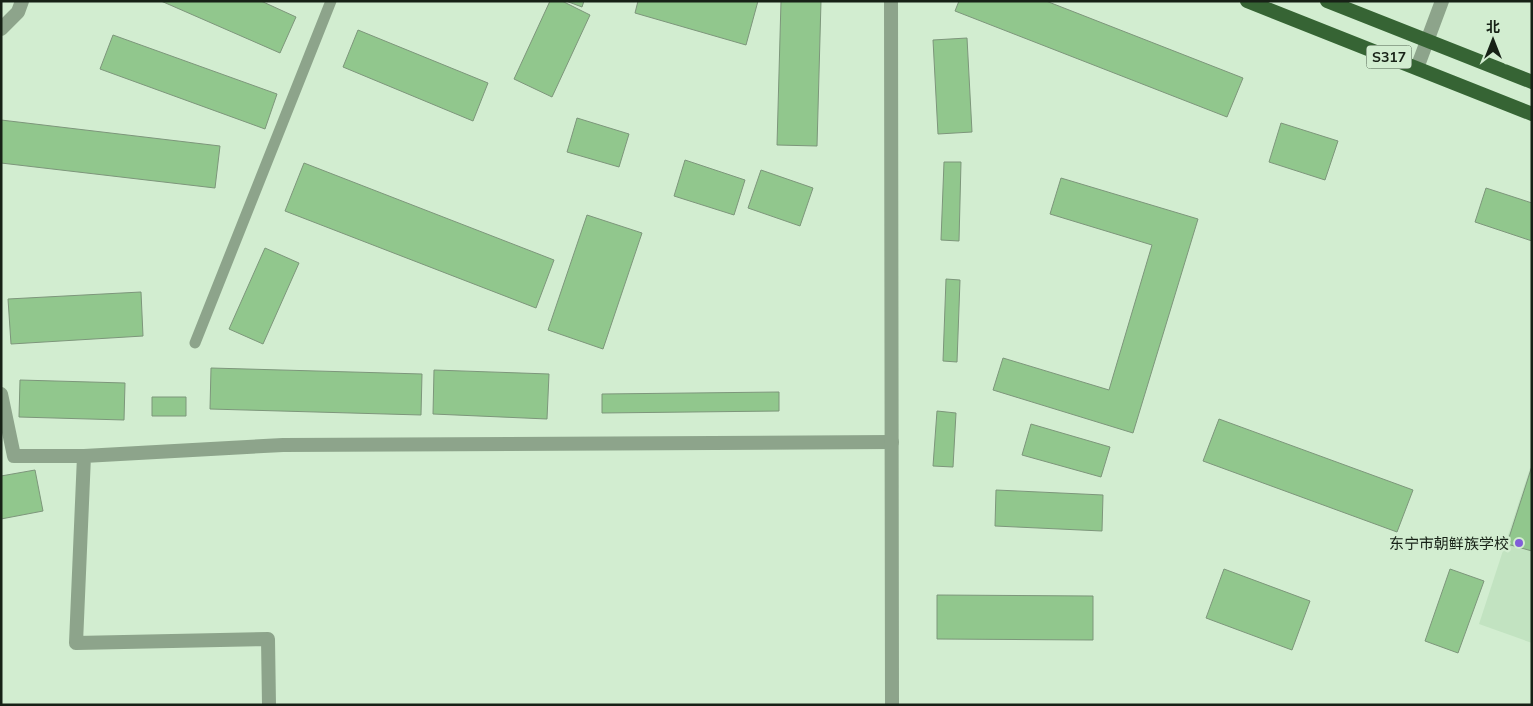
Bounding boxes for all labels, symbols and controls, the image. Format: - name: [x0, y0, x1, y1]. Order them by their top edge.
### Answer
- north arrow: [1468, 15, 1518, 65]
- text: 北: [1486, 18, 1500, 36]
- road number: S317: [1366, 46, 1412, 68]
- place label: 东宁市朝鲜族学校: [1389, 534, 1509, 553]
- marker: 东宁市朝鲜族学校: [1513, 537, 1525, 549]

